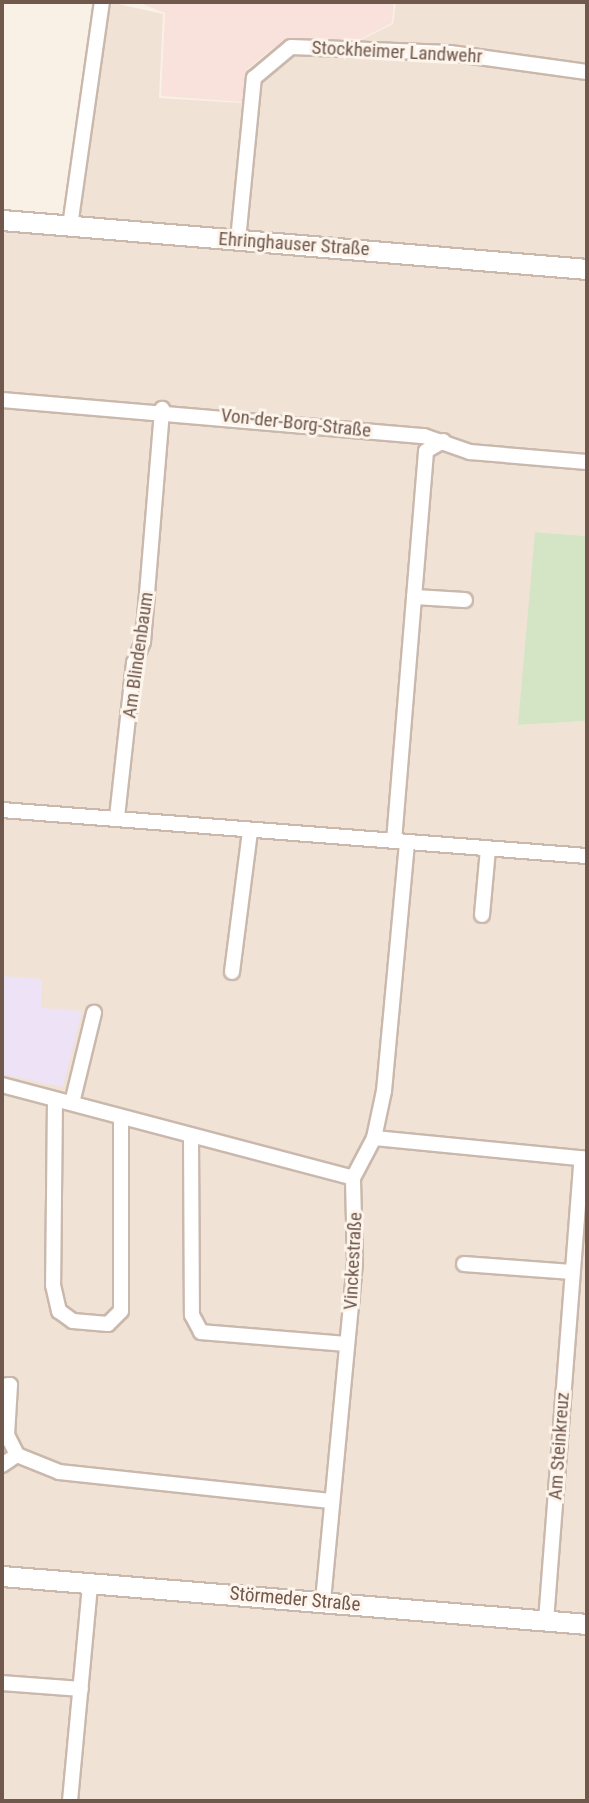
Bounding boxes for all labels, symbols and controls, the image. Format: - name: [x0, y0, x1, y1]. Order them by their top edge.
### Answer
- street label: Stockheimer Landwehr: [311, 36, 483, 68]
- street label: Ehringhauser Straße: [218, 227, 370, 261]
- street label: Von-der-Borg-Straße: [220, 404, 372, 442]
- street label: Am Blindenbaum: [118, 590, 158, 720]
- street label: Vinckestraße: [339, 1212, 367, 1310]
- street label: Am Steinkreuz: [544, 1391, 574, 1501]
- street label: Störmeder Straße: [229, 1582, 361, 1616]

